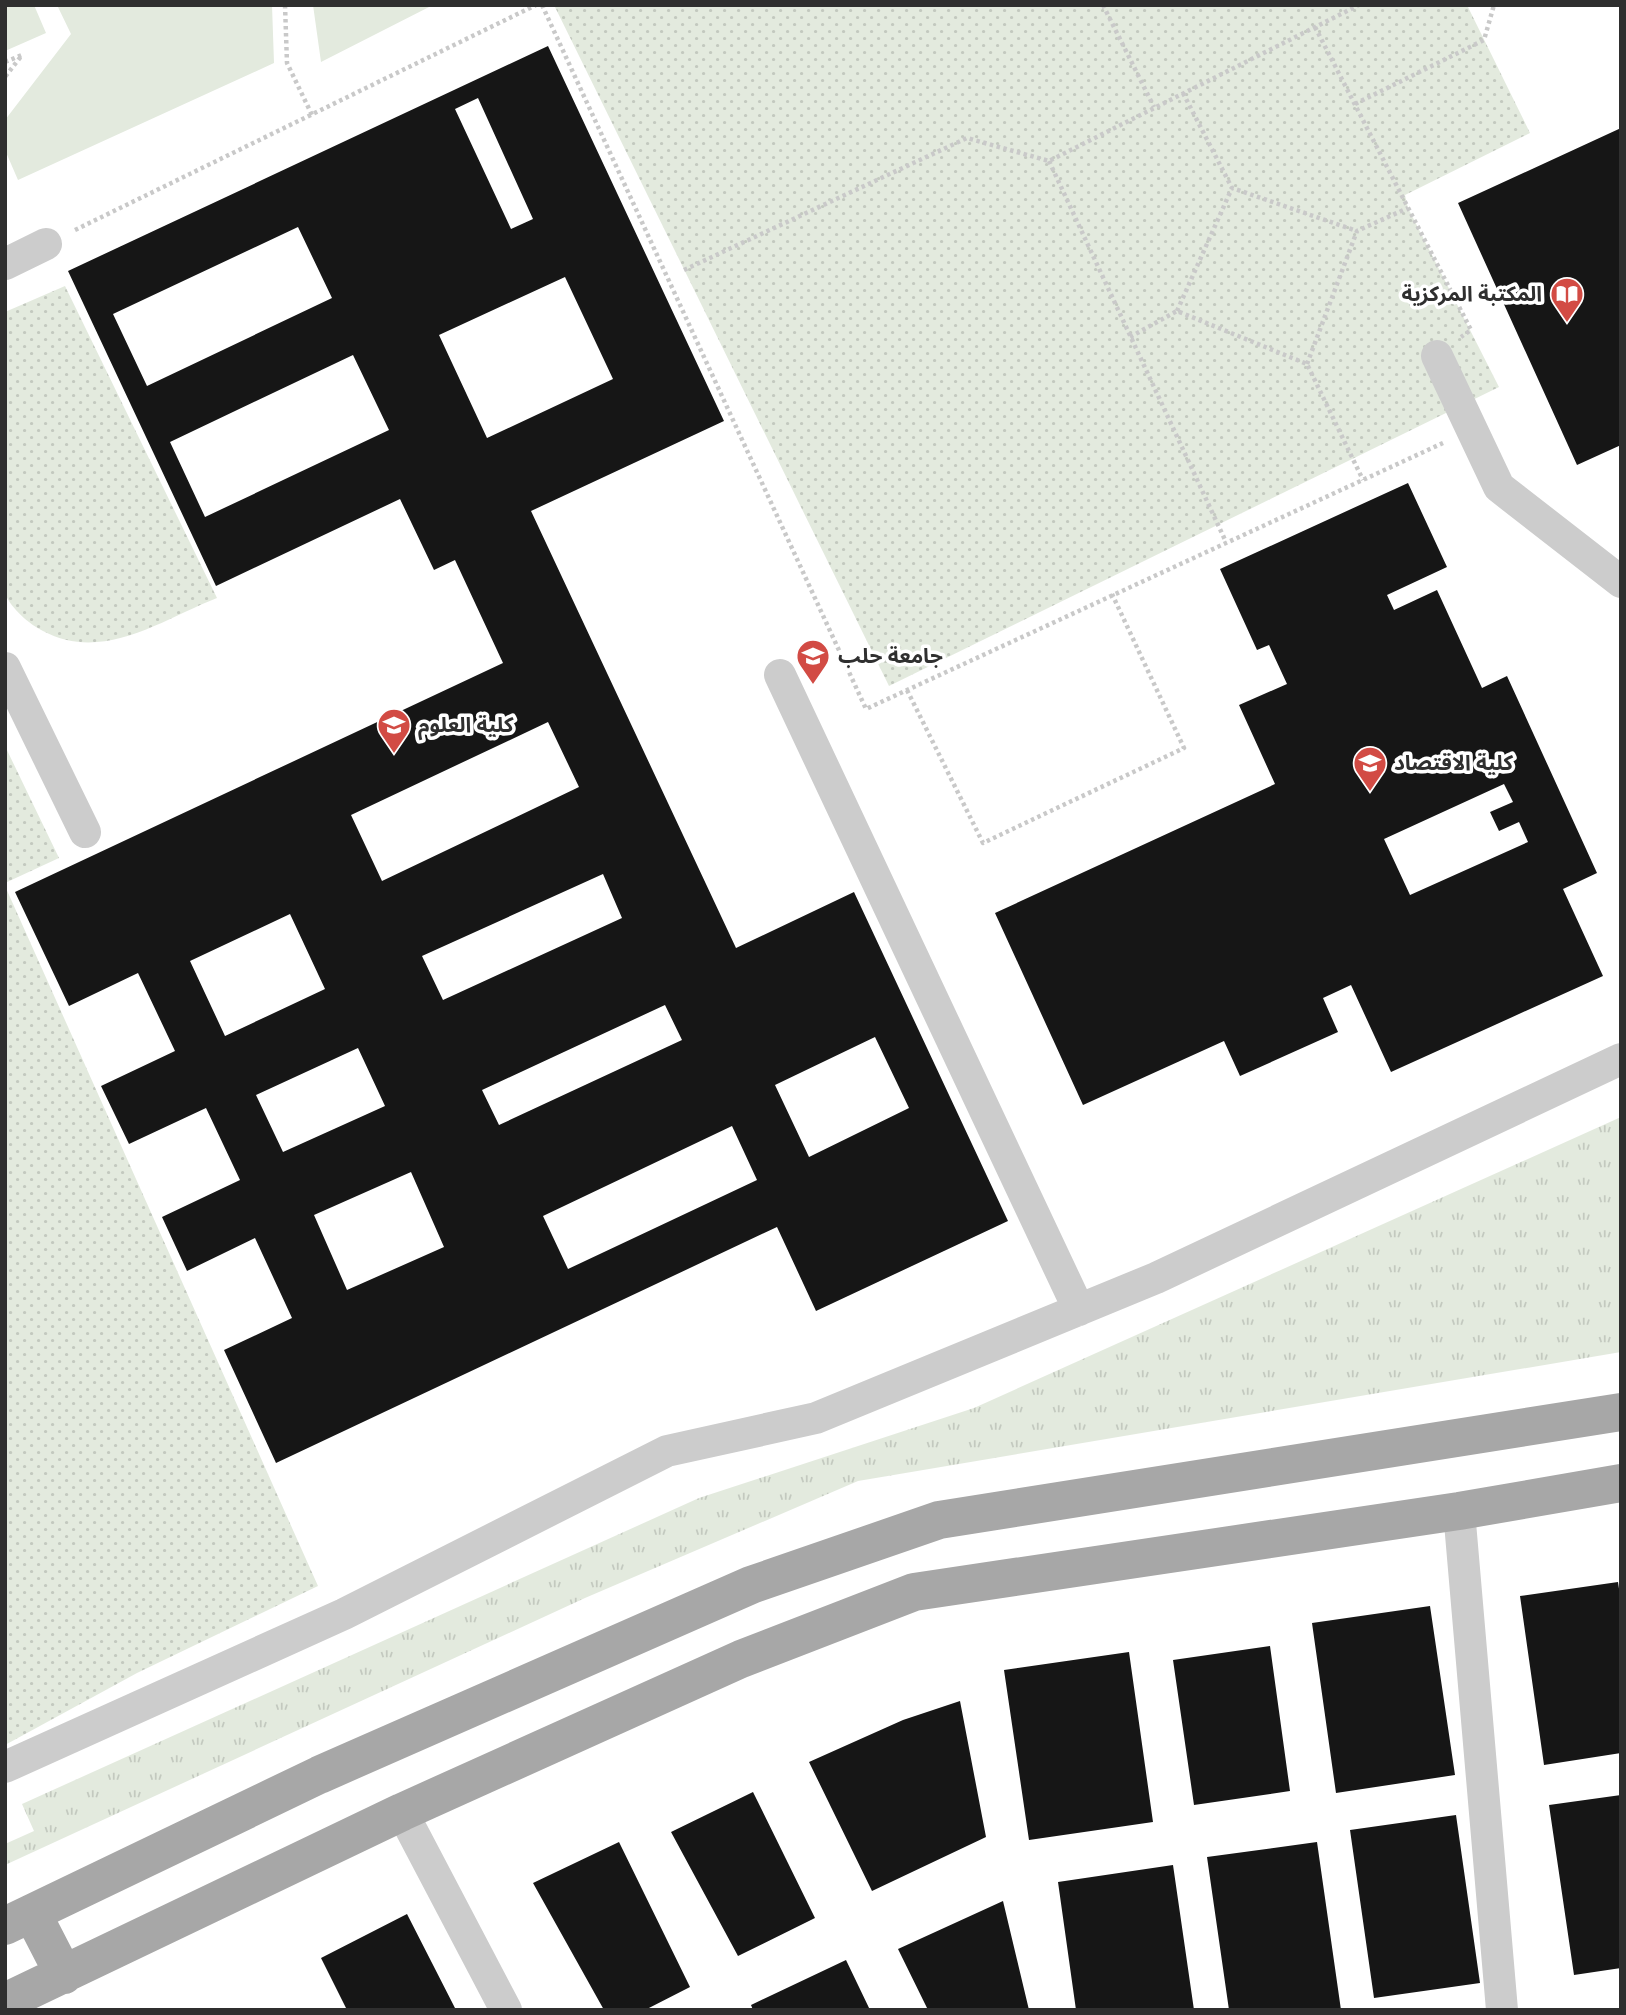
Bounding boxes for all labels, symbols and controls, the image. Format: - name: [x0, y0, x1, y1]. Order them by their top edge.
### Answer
- library icon: المكتبة المركزية: [1548, 275, 1586, 324]
- place label: المكتبة المركزية: [1401, 282, 1542, 306]
- school or university icon: جامعة حلب: [794, 637, 832, 686]
- place label: جامعة حلب: [838, 644, 943, 668]
- school or university icon: كلية العلوم: [375, 706, 413, 755]
- place label: كلية العلوم: [418, 713, 514, 741]
- school or university icon: كلية الاقتصاد: [1351, 744, 1389, 793]
- place label: كلية الاقتصاد: [1394, 751, 1514, 775]

